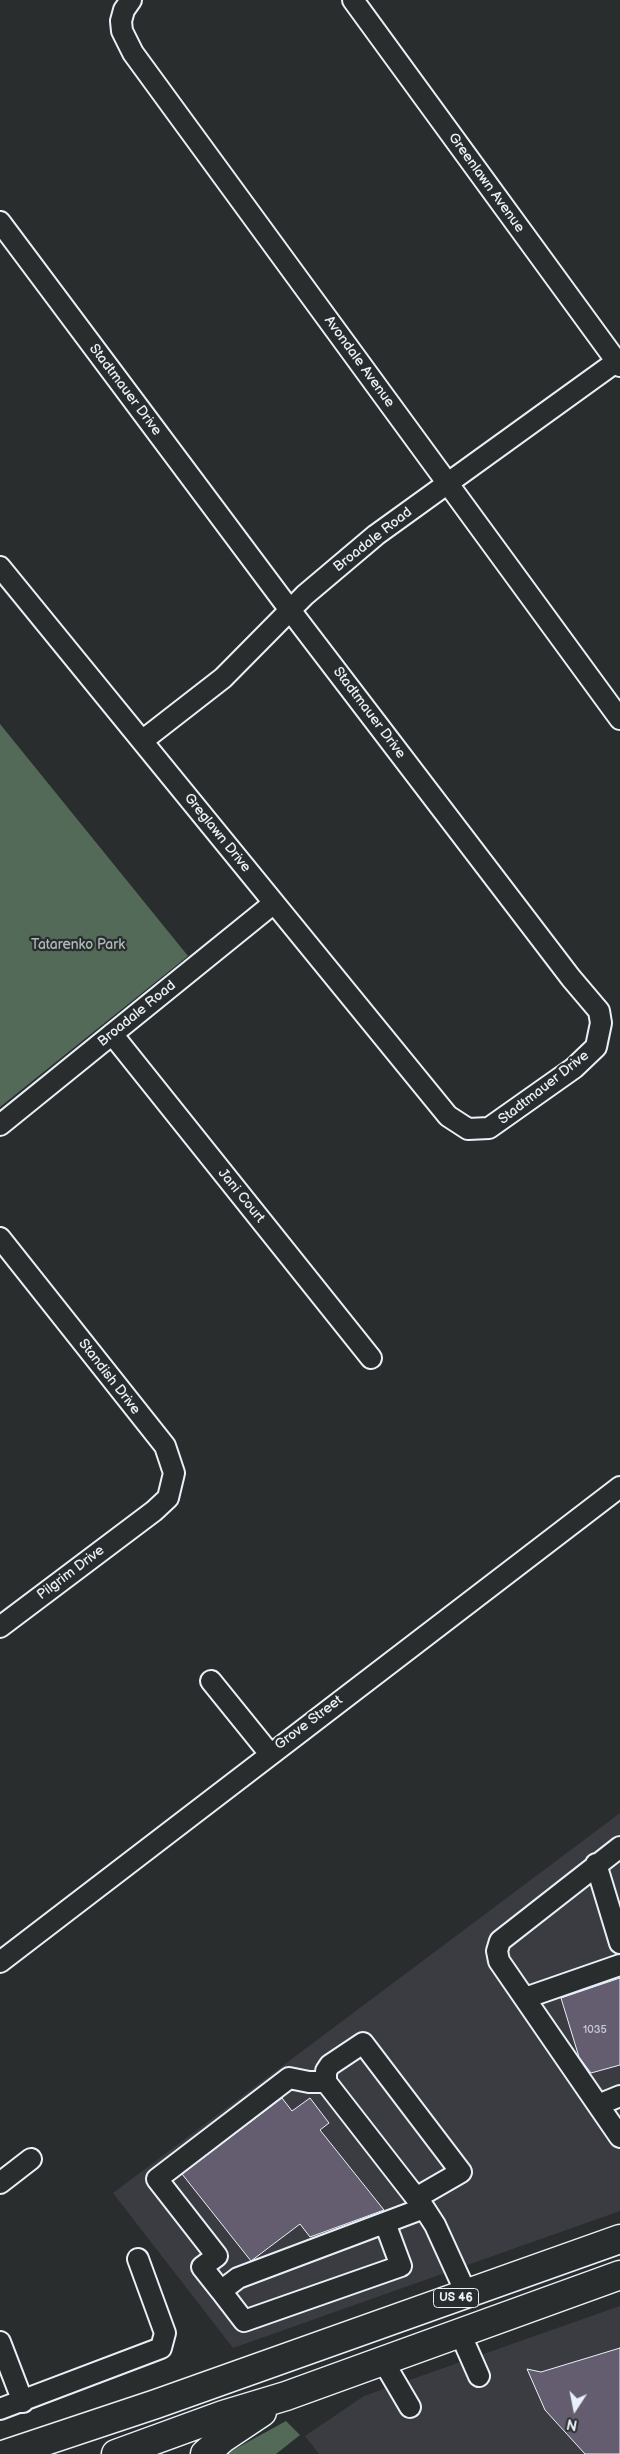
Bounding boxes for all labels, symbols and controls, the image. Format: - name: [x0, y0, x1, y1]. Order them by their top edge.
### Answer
- street label: Greenlawn Avenue: [444, 130, 528, 236]
- street label: Avondale Avenue: [320, 313, 398, 411]
- street label: Stadtmauer Drive: [85, 341, 165, 439]
- street label: Broadale Road: [330, 504, 416, 576]
- street label: Stadtmauer Drive: [329, 664, 409, 762]
- street label: Greglawn Drive: [180, 790, 254, 876]
- park label: Tatarenko Park: [31, 937, 125, 953]
- street label: Broadale Road: [95, 978, 179, 1050]
- street label: Stadtmauer Drive: [496, 1048, 592, 1128]
- street label: Jani Court: [214, 1165, 268, 1227]
- street label: Standish Drive: [74, 1336, 144, 1418]
- street label: Pilgrim Drive: [34, 1542, 108, 1604]
- street label: Grove Street: [272, 1692, 346, 1754]
- house number: 1035: [583, 2023, 607, 2037]
- road number: US 46: [434, 2288, 478, 2308]
- north arrow: [550, 2384, 600, 2434]
- text: N: [565, 2415, 579, 2434]

